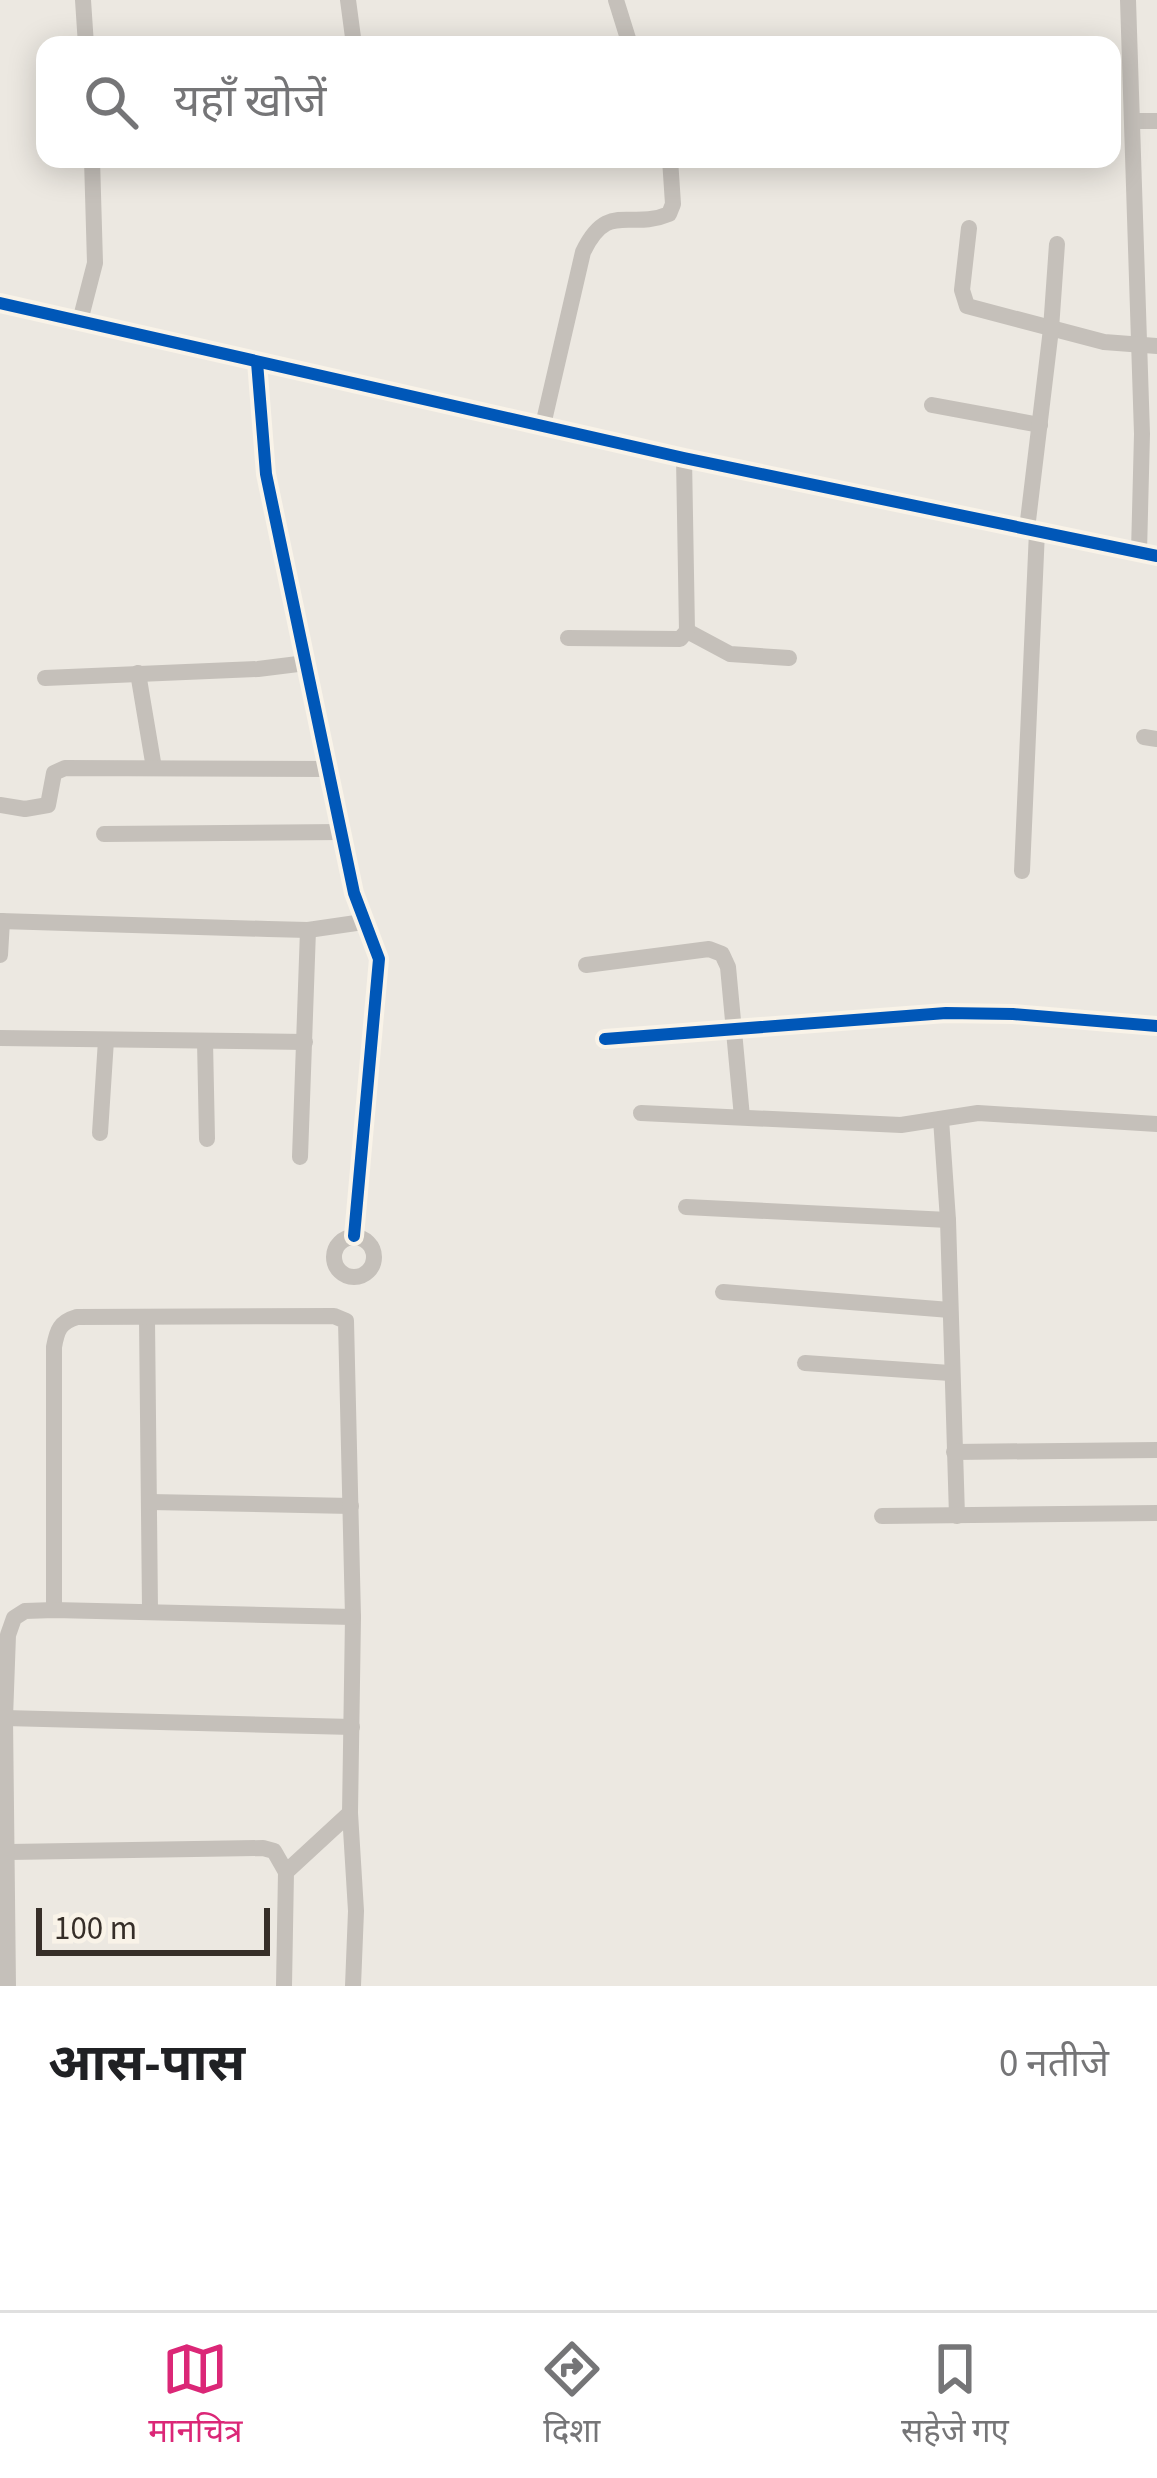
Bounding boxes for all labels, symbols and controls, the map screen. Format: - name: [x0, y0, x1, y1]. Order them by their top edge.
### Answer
- search box: [36, 36, 1121, 168]
- icon: search: [78, 69, 144, 135]
- text: यहाँ खोजें: [174, 70, 327, 134]
- scale bar: [36, 1902, 270, 1955]
- text: 100 m: [54, 1905, 137, 1952]
- text: आस-पास: [48, 2028, 245, 2100]
- text: 0 नतीजे: [999, 2036, 1109, 2092]
- tab: मानचित्र: [148, 2336, 242, 2455]
- tab: दिशा: [539, 2336, 605, 2455]
- tab: सहेजे गए: [901, 2336, 1009, 2455]

